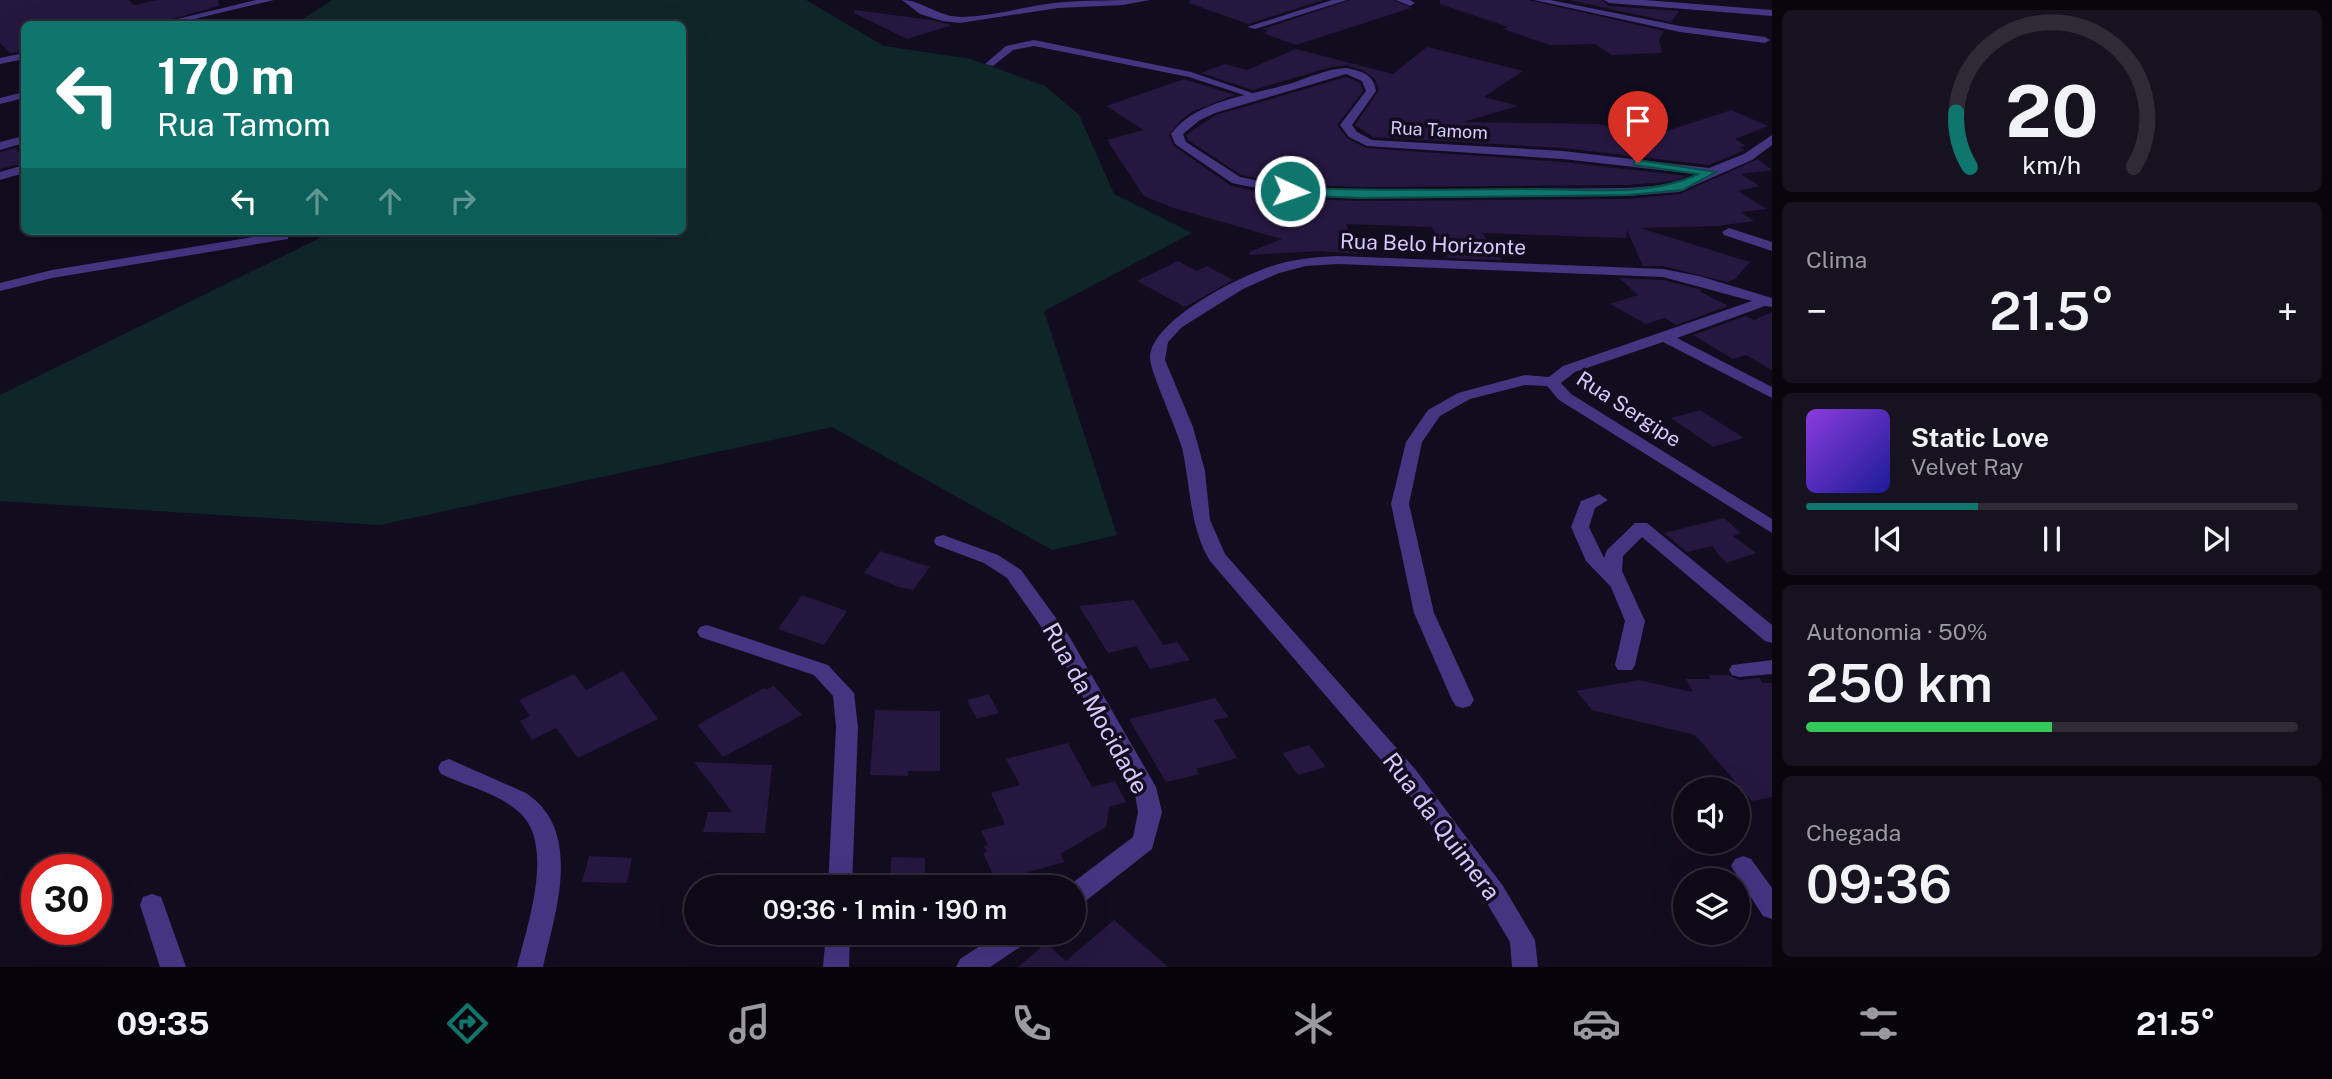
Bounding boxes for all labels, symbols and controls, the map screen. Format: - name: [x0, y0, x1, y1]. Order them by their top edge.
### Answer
- text: 170 m: [157, 47, 295, 105]
- icon: left: [42, 49, 133, 140]
- text: 20: [2005, 68, 2099, 153]
- pin: [1608, 91, 1668, 163]
- icon: arrive: [1619, 102, 1657, 140]
- text: Rua Tamom: [157, 106, 331, 143]
- street label: Rua Tamom: [1390, 117, 1488, 143]
- text: km/h: [2023, 150, 2081, 180]
- position arrow: [1253, 154, 1327, 228]
- icon: left: [225, 182, 263, 220]
- icon: ahead: [298, 182, 336, 220]
- icon: ahead: [371, 182, 409, 220]
- icon: right: [444, 182, 482, 220]
- street label: Rua Belo Horizonte: [1340, 228, 1526, 260]
- text: Clima: [1806, 246, 1867, 273]
- text: 21.5°: [1989, 281, 2115, 342]
- text: −: [1806, 289, 1827, 334]
- text: +: [2277, 289, 2298, 334]
- street label: Rua Sergipe: [1572, 366, 1686, 452]
- text: Static Love: [1911, 422, 2049, 453]
- text: Velvet Ray: [1911, 453, 2023, 480]
- icon: previous: [1869, 520, 1907, 558]
- icon: pause: [2033, 520, 2071, 558]
- icon: next: [2197, 520, 2235, 558]
- street label: Rua da Mocidade: [1037, 618, 1155, 798]
- text: Autonomia · 50%: [1806, 618, 1988, 645]
- text: 250 km: [1806, 653, 1993, 714]
- street label: Rua da Quimera: [1378, 747, 1506, 905]
- map controls: [1673, 777, 1750, 945]
- button: sound: [1673, 777, 1750, 854]
- text: Chegada: [1806, 819, 1901, 846]
- speed limit sign: 30: [21, 854, 112, 945]
- text: 09:36: [1806, 854, 1952, 915]
- button: layers: [1673, 868, 1750, 945]
- text: 09:36 · 1 min · 190 m: [763, 894, 1007, 925]
- icon: directions: [443, 999, 492, 1048]
- icon: music: [725, 999, 774, 1048]
- icon: phone: [1007, 999, 1056, 1048]
- icon: climate: [1289, 999, 1338, 1048]
- icon: car: [1572, 999, 1621, 1048]
- icon: filters: [1854, 999, 1903, 1048]
- text: 09:35: [117, 1005, 210, 1042]
- text: 21.5°: [2136, 1005, 2215, 1042]

